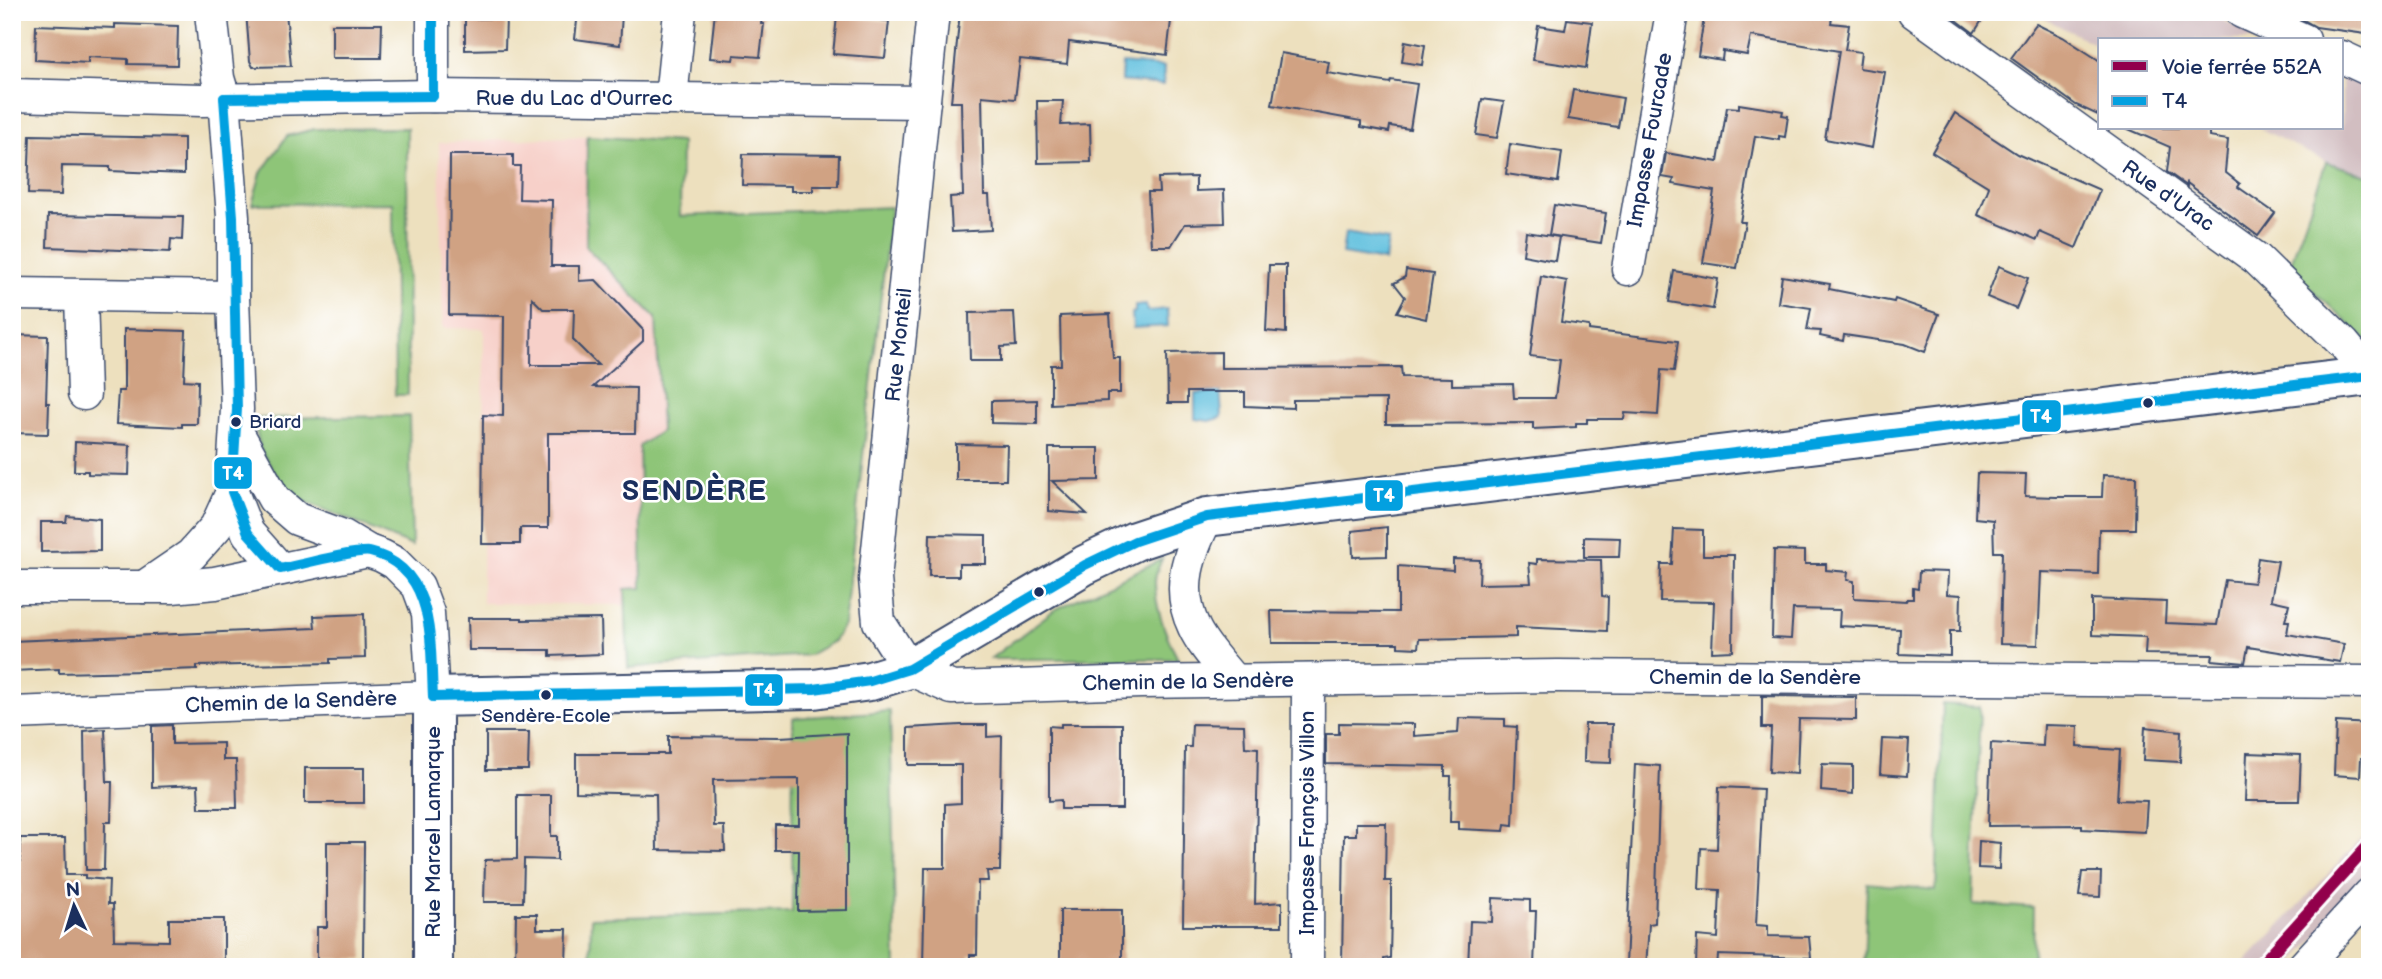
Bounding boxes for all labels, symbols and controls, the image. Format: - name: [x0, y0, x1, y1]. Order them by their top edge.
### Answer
- legend: [2098, 38, 2344, 130]
- street label: Impasse Fourcade: [1622, 51, 1678, 229]
- text: Voie ferrée 552A: [2162, 55, 2321, 80]
- street label: Rue du Lac d'Ourrec: [475, 86, 673, 111]
- text: T4: [2162, 89, 2188, 114]
- street label: Rue d'Urac: [2117, 155, 2219, 237]
- street label: Rue Monteil: [881, 287, 917, 403]
- unlabelled marker: [2141, 396, 2155, 410]
- line badge: T4: [2021, 399, 2062, 433]
- text: T4: [2030, 406, 2052, 429]
- place label: Briard: [249, 411, 301, 434]
- marker: Briard: [229, 415, 243, 429]
- line badge: T4: [213, 456, 253, 490]
- text: T4: [222, 463, 244, 486]
- district label: SENDÈRE: [622, 472, 768, 508]
- line badge: T4: [1364, 479, 1404, 512]
- text: T4: [1373, 485, 1395, 508]
- unlabelled marker: [1032, 585, 1046, 599]
- street label: Chemin de la Sendère: [1649, 665, 1861, 690]
- street label: Chemin de la Sendère: [1082, 668, 1294, 696]
- line badge: T4: [744, 673, 784, 707]
- text: T4: [753, 680, 775, 703]
- street label: Chemin de la Sendère: [185, 686, 397, 718]
- marker: Sendère-Ecole: [539, 688, 553, 702]
- place label: Sendère-Ecole: [481, 705, 611, 728]
- street label: Impasse François Villon: [1295, 711, 1320, 935]
- street label: Rue Marcel Lamarque: [421, 726, 446, 938]
- north arrow: [38, 870, 108, 940]
- text: N: [65, 879, 81, 903]

